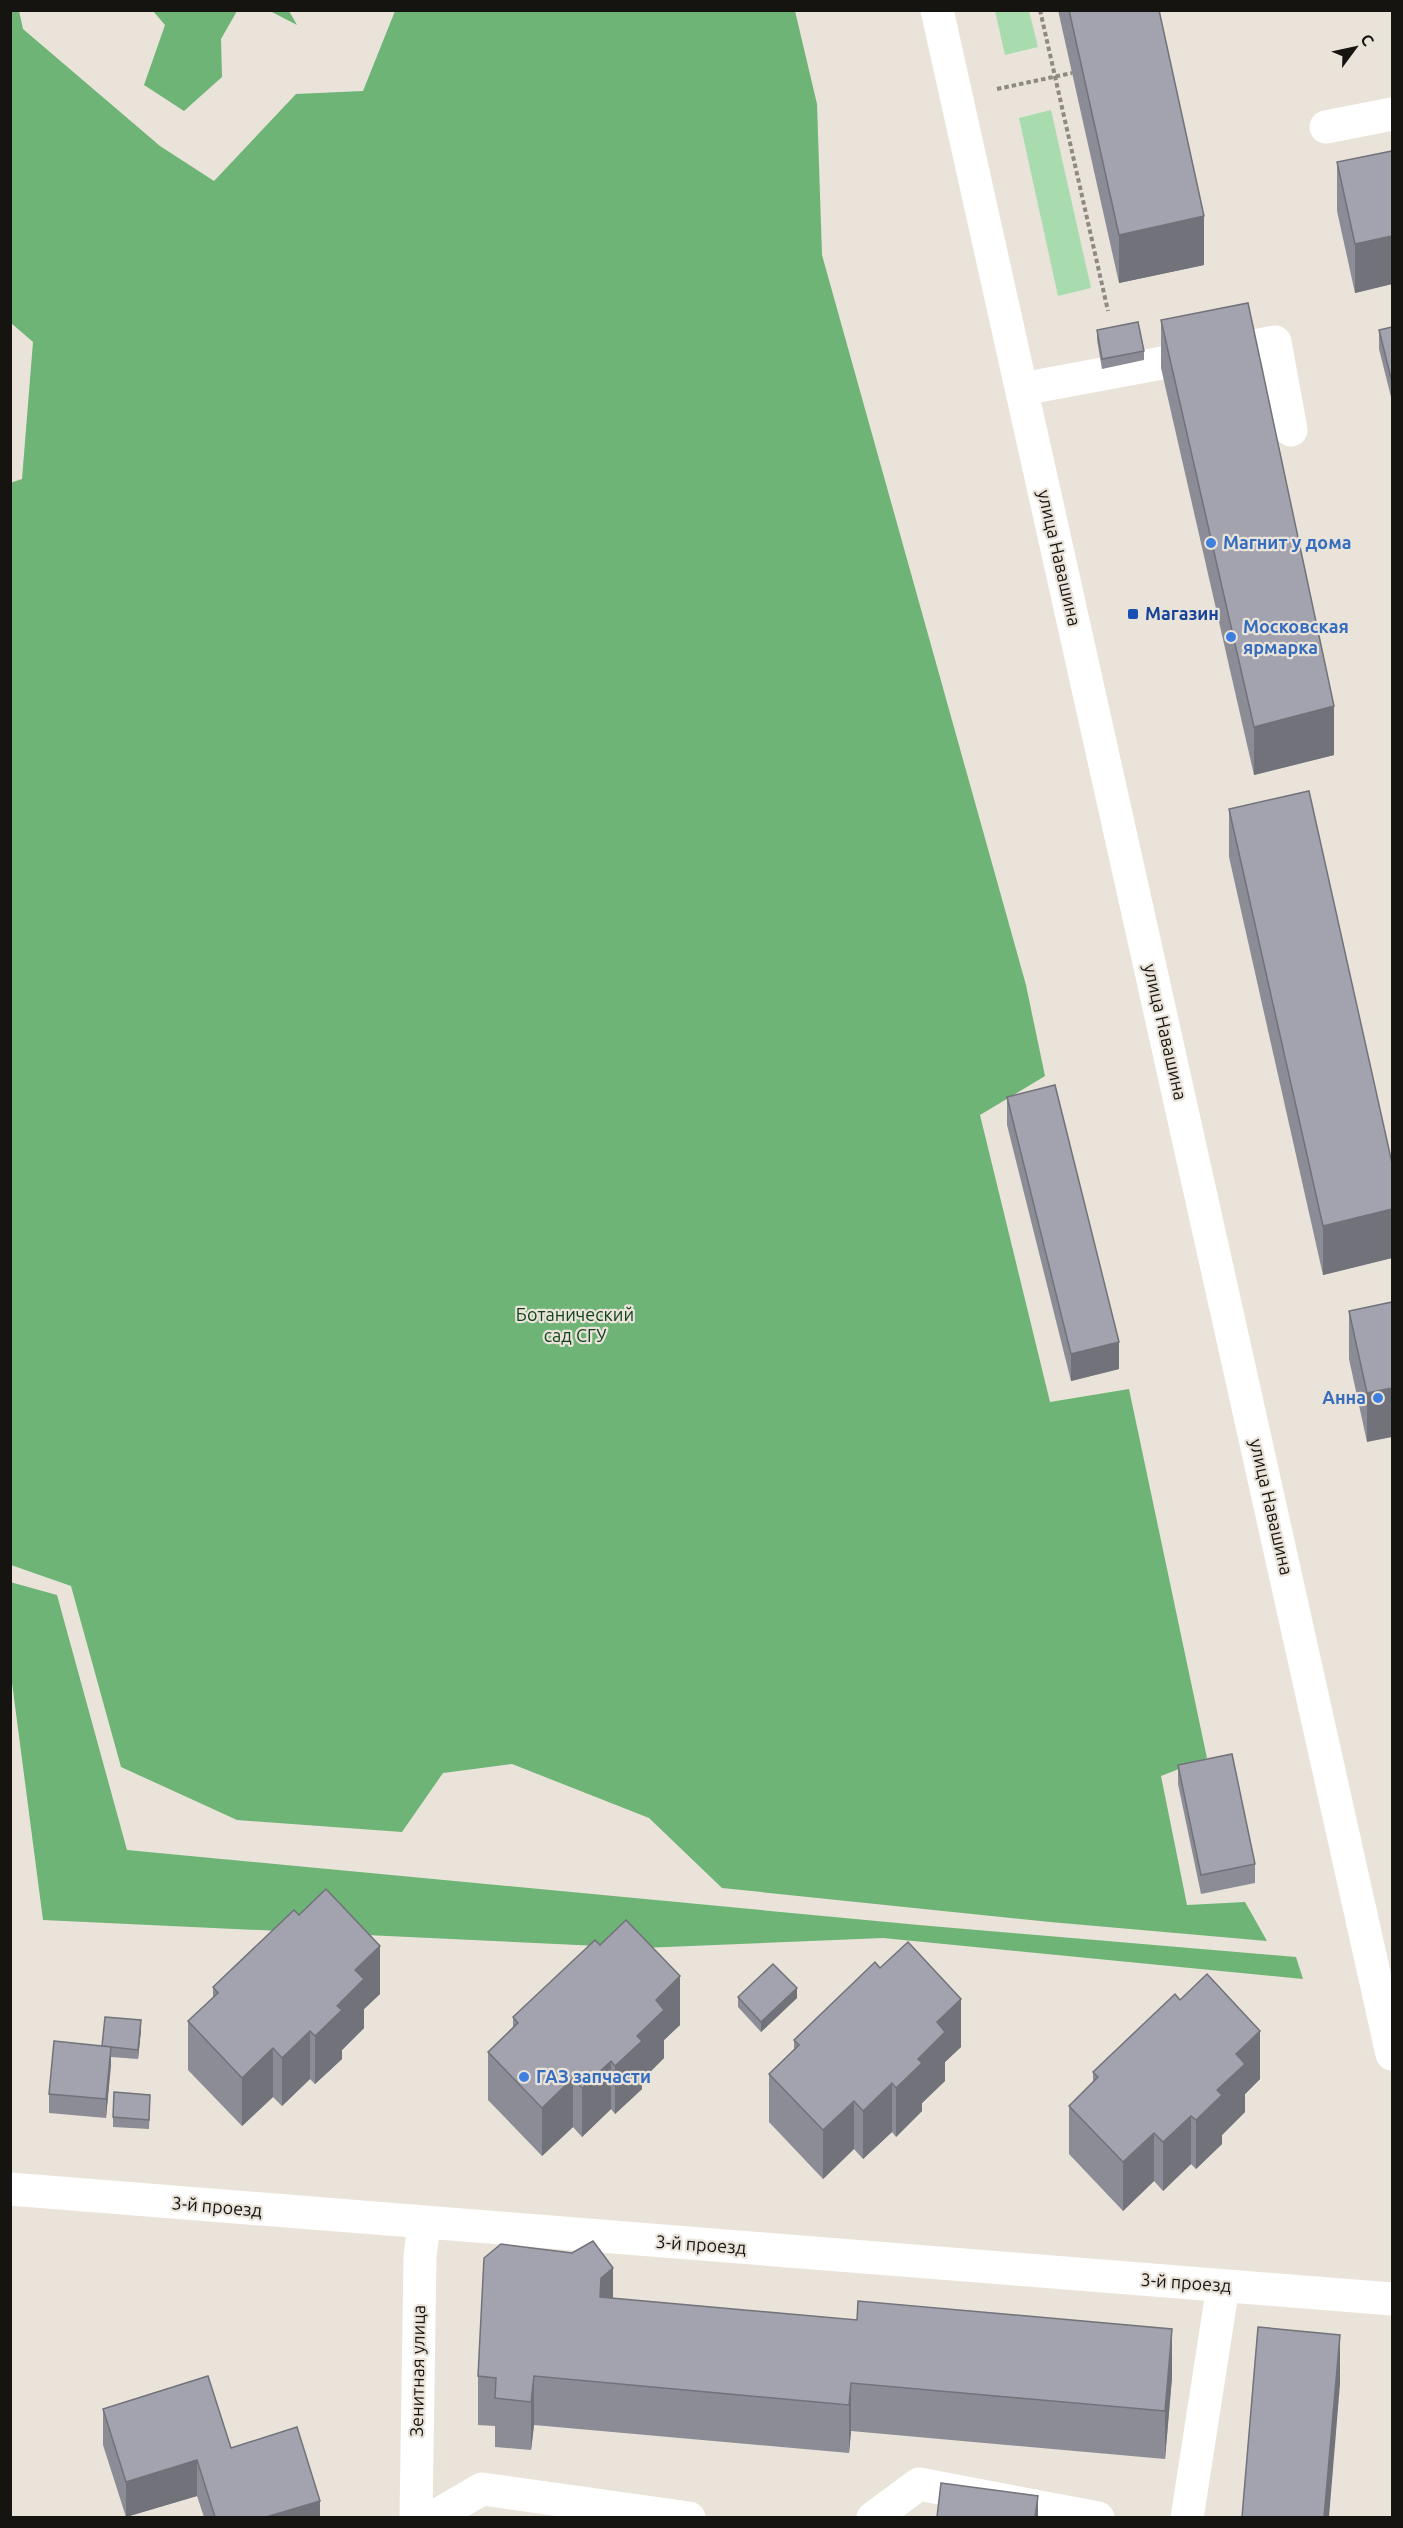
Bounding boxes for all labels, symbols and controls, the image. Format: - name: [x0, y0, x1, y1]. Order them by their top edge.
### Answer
- north arrow: [1325, 18, 1385, 78]
- text: С: [1357, 31, 1378, 49]
- street label: улица Навашина: [1035, 488, 1085, 628]
- place label: Магнит у дома: [1223, 532, 1352, 552]
- marker: Магнит у дома: [1204, 536, 1218, 550]
- place label: Магазин: [1145, 603, 1219, 623]
- marker: Магазин: [1126, 607, 1140, 621]
- place label: Московская ярмарка: [1243, 616, 1349, 657]
- marker: Московская ярмарка: [1224, 630, 1238, 644]
- street label: улица Навашина: [1141, 962, 1191, 1102]
- park label: Ботанический сад СГУ: [516, 1304, 634, 1345]
- place label: Анна: [1322, 1387, 1366, 1407]
- marker: Анна: [1371, 1391, 1385, 1405]
- street label: улица Навашина: [1247, 1437, 1297, 1577]
- place label: ГАЗ запчасти: [536, 2066, 651, 2086]
- marker: ГАЗ запчасти: [517, 2070, 531, 2084]
- street label: 3-й проезд: [171, 2192, 264, 2220]
- street label: 3-й проезд: [655, 2231, 747, 2257]
- street label: 3-й проезд: [1140, 2269, 1232, 2295]
- street label: Зенитная улица: [406, 2305, 428, 2437]

